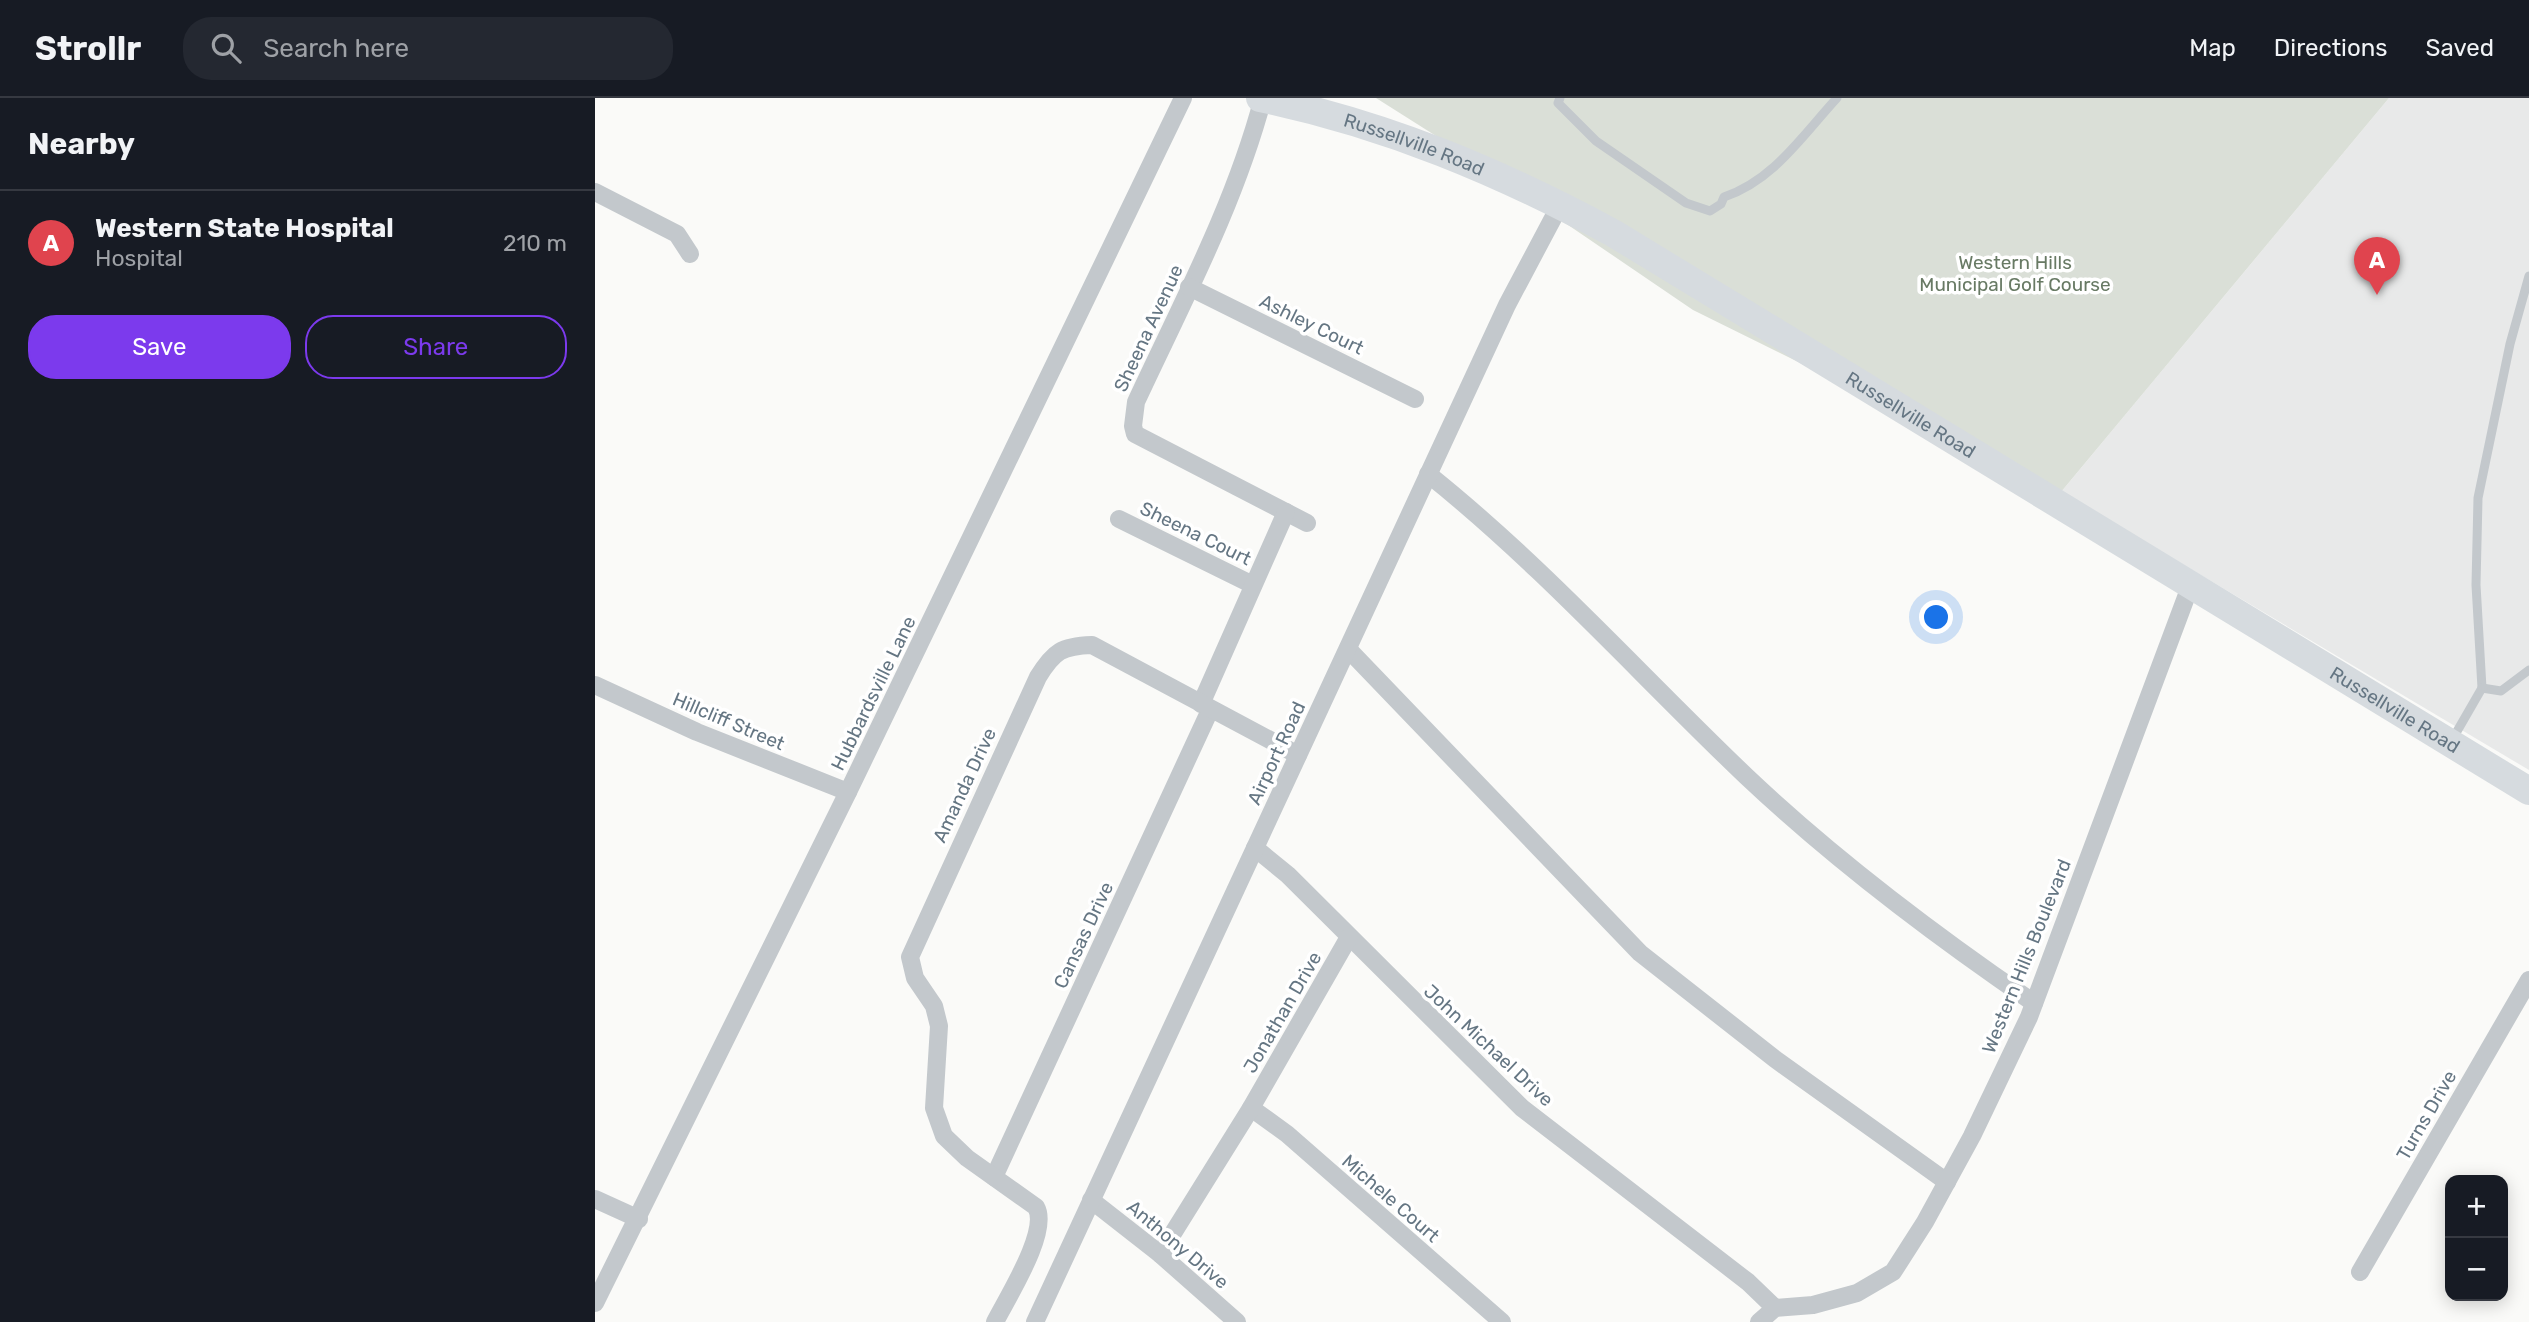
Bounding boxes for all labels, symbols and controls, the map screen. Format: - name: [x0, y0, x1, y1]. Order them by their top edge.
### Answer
- search box: [183, 17, 673, 80]
- text: Strollr: [35, 29, 141, 68]
- icon: search: [207, 29, 245, 67]
- text: Search here: [263, 33, 409, 64]
- text: Map: [2189, 34, 2236, 62]
- text: Directions: [2274, 34, 2387, 62]
- text: Saved: [2425, 34, 2494, 62]
- street label: Russellville Road: [1341, 109, 1488, 181]
- text: Nearby: [28, 126, 135, 162]
- text: Western State Hospital: [95, 213, 394, 244]
- text: A: [43, 229, 59, 257]
- text: 210 m: [503, 229, 567, 257]
- pin: A: [2354, 237, 2400, 295]
- text: Hospital: [95, 244, 183, 272]
- park label: Western Hills Municipal Golf Course: [1919, 251, 2111, 296]
- street label: Sheena Avenue: [1109, 261, 1188, 395]
- street label: Ashley Court: [1256, 289, 1368, 360]
- button: Save: [28, 315, 291, 379]
- button: Share: [305, 315, 567, 379]
- street label: Russellville Road: [1841, 367, 1980, 463]
- street label: Sheena Court: [1136, 497, 1256, 571]
- your location: [1919, 600, 1953, 634]
- street label: Hubbardsville Lane: [826, 612, 921, 774]
- street label: Russellville Road: [2326, 662, 2464, 758]
- street label: Hillcliff Street: [669, 688, 789, 756]
- street label: Airport Road: [1243, 698, 1310, 808]
- street label: Amanda Drive: [928, 724, 1001, 846]
- street label: Western Hills Boulevard: [1977, 856, 2076, 1057]
- street label: Cansas Drive: [1049, 878, 1118, 992]
- street label: Jonathan Drive: [1238, 948, 1326, 1077]
- street label: John Michael Drive: [1419, 979, 1558, 1111]
- street label: Turns Drive: [2392, 1066, 2461, 1164]
- street label: Michele Court: [1337, 1150, 1445, 1247]
- map controls: [2445, 1175, 2508, 1301]
- button: +: [2445, 1175, 2508, 1238]
- street label: Anthony Drive: [1122, 1195, 1233, 1294]
- button: −: [2445, 1238, 2508, 1301]

